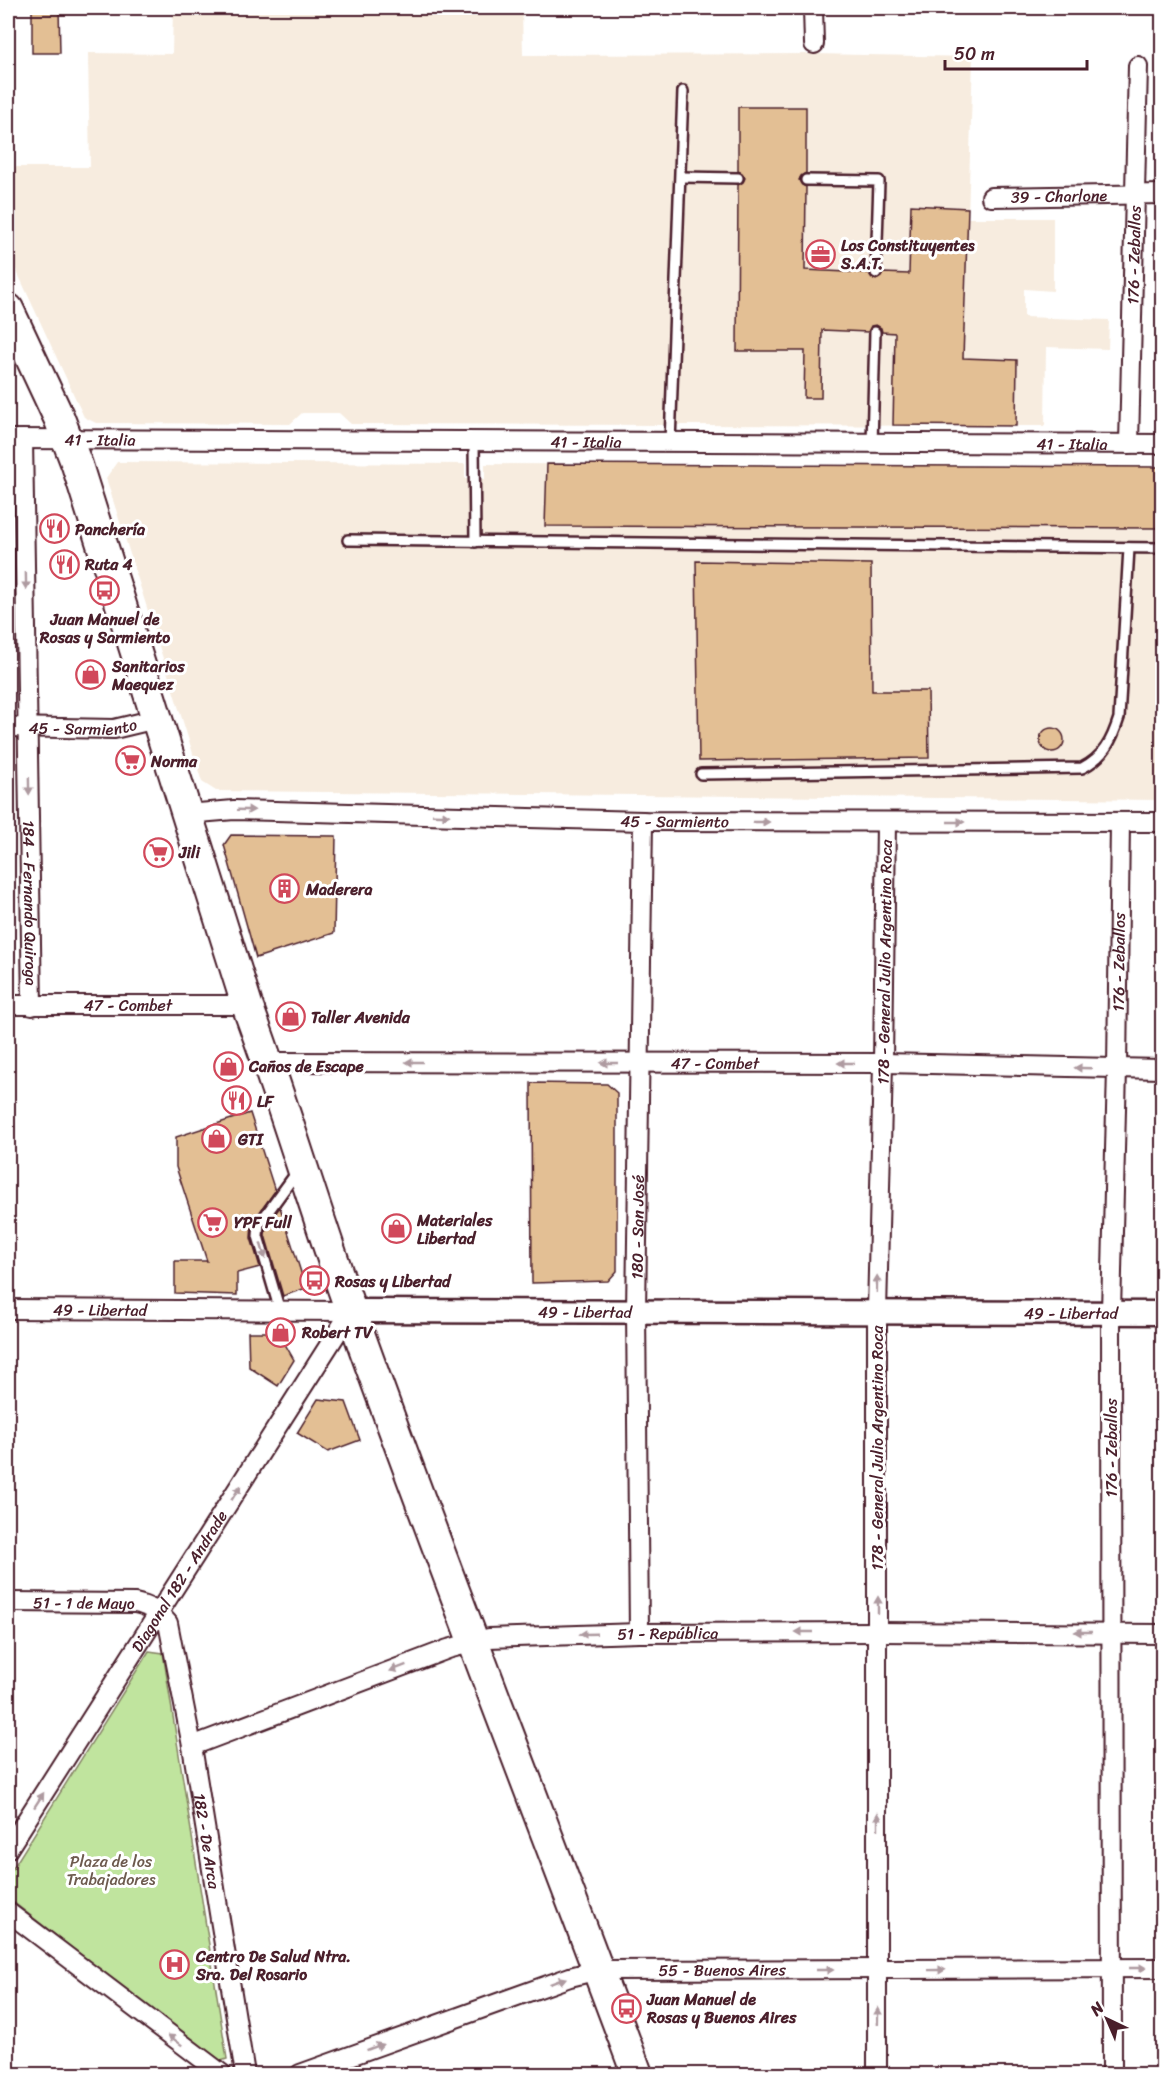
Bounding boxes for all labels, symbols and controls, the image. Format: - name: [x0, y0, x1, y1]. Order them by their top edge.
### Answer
- scale bar: [945, 33, 1088, 71]
- text: 50 m: [954, 38, 995, 70]
- street label: 39 - Charlone: [1011, 181, 1108, 212]
- street label: 176 - Zeballos: [1118, 205, 1150, 305]
- place label: Los Constituyentes S.A.T.: [840, 231, 975, 278]
- office icon: Los Constituyentes S.A.T.: [804, 238, 836, 270]
- street label: 41 - Italia: [64, 425, 136, 455]
- street label: 41 - Italia: [550, 427, 622, 457]
- street label: 41 - Italia: [1036, 429, 1108, 459]
- restaurant icon: Panchería: [38, 513, 70, 545]
- place label: Panchería: [75, 515, 146, 544]
- restaurant icon: Ruta 4: [48, 548, 80, 580]
- place label: Ruta 4: [84, 550, 132, 579]
- one-way arrow: [21, 572, 31, 591]
- bus stop icon: Juan Manuel de Rosas y Sarmiento: [89, 575, 121, 607]
- place label: Juan Manuel de Rosas y Sarmiento: [39, 605, 170, 652]
- place label: Sanitarios Maequez: [111, 652, 185, 699]
- shop icon: Sanitarios Maequez: [75, 659, 107, 691]
- street label: 45 - Sarmiento: [28, 710, 140, 744]
- supermarket icon: Norma: [114, 745, 146, 777]
- place label: Norma: [150, 747, 198, 776]
- one-way arrow: [24, 777, 34, 796]
- one-way arrow: [236, 805, 255, 815]
- street label: 45 - Sarmiento: [620, 806, 729, 836]
- one-way arrow: [431, 811, 450, 820]
- one-way arrow: [752, 817, 771, 827]
- one-way arrow: [947, 817, 966, 827]
- street label: 184 - Fernando Quiroga: [14, 820, 46, 986]
- supermarket icon: Jili: [142, 836, 174, 868]
- place label: Jili: [178, 838, 201, 867]
- street label: 178 - General Julio Argentino Roca: [868, 838, 901, 1085]
- building icon: Maderera: [269, 873, 301, 905]
- place label: Maderera: [305, 875, 373, 904]
- street label: 176 - Zeballos: [1104, 912, 1134, 1012]
- street label: 47 - Combet: [84, 991, 173, 1020]
- shop icon: Taller Avenida: [274, 1001, 306, 1033]
- place label: Taller Avenida: [311, 1003, 411, 1032]
- street label: 47 - Combet: [671, 1049, 760, 1078]
- shop icon: Caños de Escape: [212, 1050, 244, 1082]
- place label: Caños de Escape: [248, 1052, 364, 1081]
- one-way arrow: [405, 1057, 424, 1067]
- one-way arrow: [600, 1058, 619, 1068]
- one-way arrow: [837, 1058, 856, 1068]
- one-way arrow: [1074, 1064, 1093, 1073]
- restaurant icon: LF: [220, 1085, 252, 1117]
- place label: LF: [257, 1087, 274, 1116]
- shop icon: GTI: [201, 1123, 233, 1155]
- place label: GTI: [237, 1125, 264, 1154]
- street label: 180 - San José: [622, 1175, 653, 1280]
- supermarket icon: YPF Full: [197, 1206, 229, 1238]
- place label: Materiales Libertad: [416, 1206, 493, 1253]
- place label: YPF Full: [234, 1208, 293, 1237]
- shop icon: Materiales Libertad: [380, 1213, 412, 1245]
- one-way arrow: [259, 1242, 268, 1260]
- bus stop icon: Rosas y Libertad: [298, 1265, 330, 1297]
- place label: Rosas y Libertad: [334, 1267, 452, 1296]
- one-way arrow: [873, 1275, 882, 1294]
- street label: 49 - Libertad: [53, 1295, 149, 1325]
- street label: 49 - Libertad: [538, 1297, 634, 1327]
- street label: 49 - Libertad: [1024, 1299, 1120, 1328]
- shop icon: Robert TV: [265, 1316, 297, 1348]
- place label: Robert TV: [301, 1318, 374, 1347]
- street label: 178 - General Julio Argentino Roca: [863, 1325, 892, 1570]
- street label: 176 - Zeballos: [1097, 1398, 1126, 1497]
- one-way arrow: [230, 1484, 241, 1501]
- street label: Diagonal 182 - Andrade: [123, 1504, 236, 1658]
- street label: 51 - 1 de Mayo: [33, 1588, 135, 1618]
- one-way arrow: [873, 1596, 882, 1615]
- street label: 51 - República: [617, 1619, 718, 1649]
- one-way arrow: [795, 1627, 814, 1637]
- one-way arrow: [1074, 1627, 1093, 1637]
- one-way arrow: [579, 1630, 598, 1639]
- one-way arrow: [389, 1664, 407, 1673]
- street label: 182 - De Arca: [185, 1791, 229, 1892]
- one-way arrow: [34, 1792, 45, 1808]
- one-way arrow: [873, 1812, 883, 1831]
- park label: Plaza de los Trabajadores: [66, 1847, 156, 1894]
- place label: Centro De Salud Ntra. Sra. Del Rosario: [195, 1942, 351, 1989]
- hospital icon: Centro De Salud Ntra. Sra. Del Rosario: [159, 1949, 191, 1981]
- street label: 55 - Buenos Aires: [658, 1955, 787, 1985]
- one-way arrow: [1129, 1963, 1148, 1973]
- one-way arrow: [815, 1965, 834, 1975]
- one-way arrow: [928, 1965, 947, 1974]
- one-way arrow: [549, 1976, 567, 1986]
- place label: Juan Manuel de Rosas y Buenos Aires: [646, 1985, 797, 2032]
- north arrow: [1077, 1989, 1137, 2049]
- bus stop icon: Juan Manuel de Rosas y Buenos Aires: [610, 1992, 642, 2024]
- text: N: [1082, 1994, 1112, 2024]
- one-way arrow: [873, 2007, 883, 2026]
- one-way arrow: [168, 2034, 183, 2046]
- one-way arrow: [366, 2042, 384, 2052]

